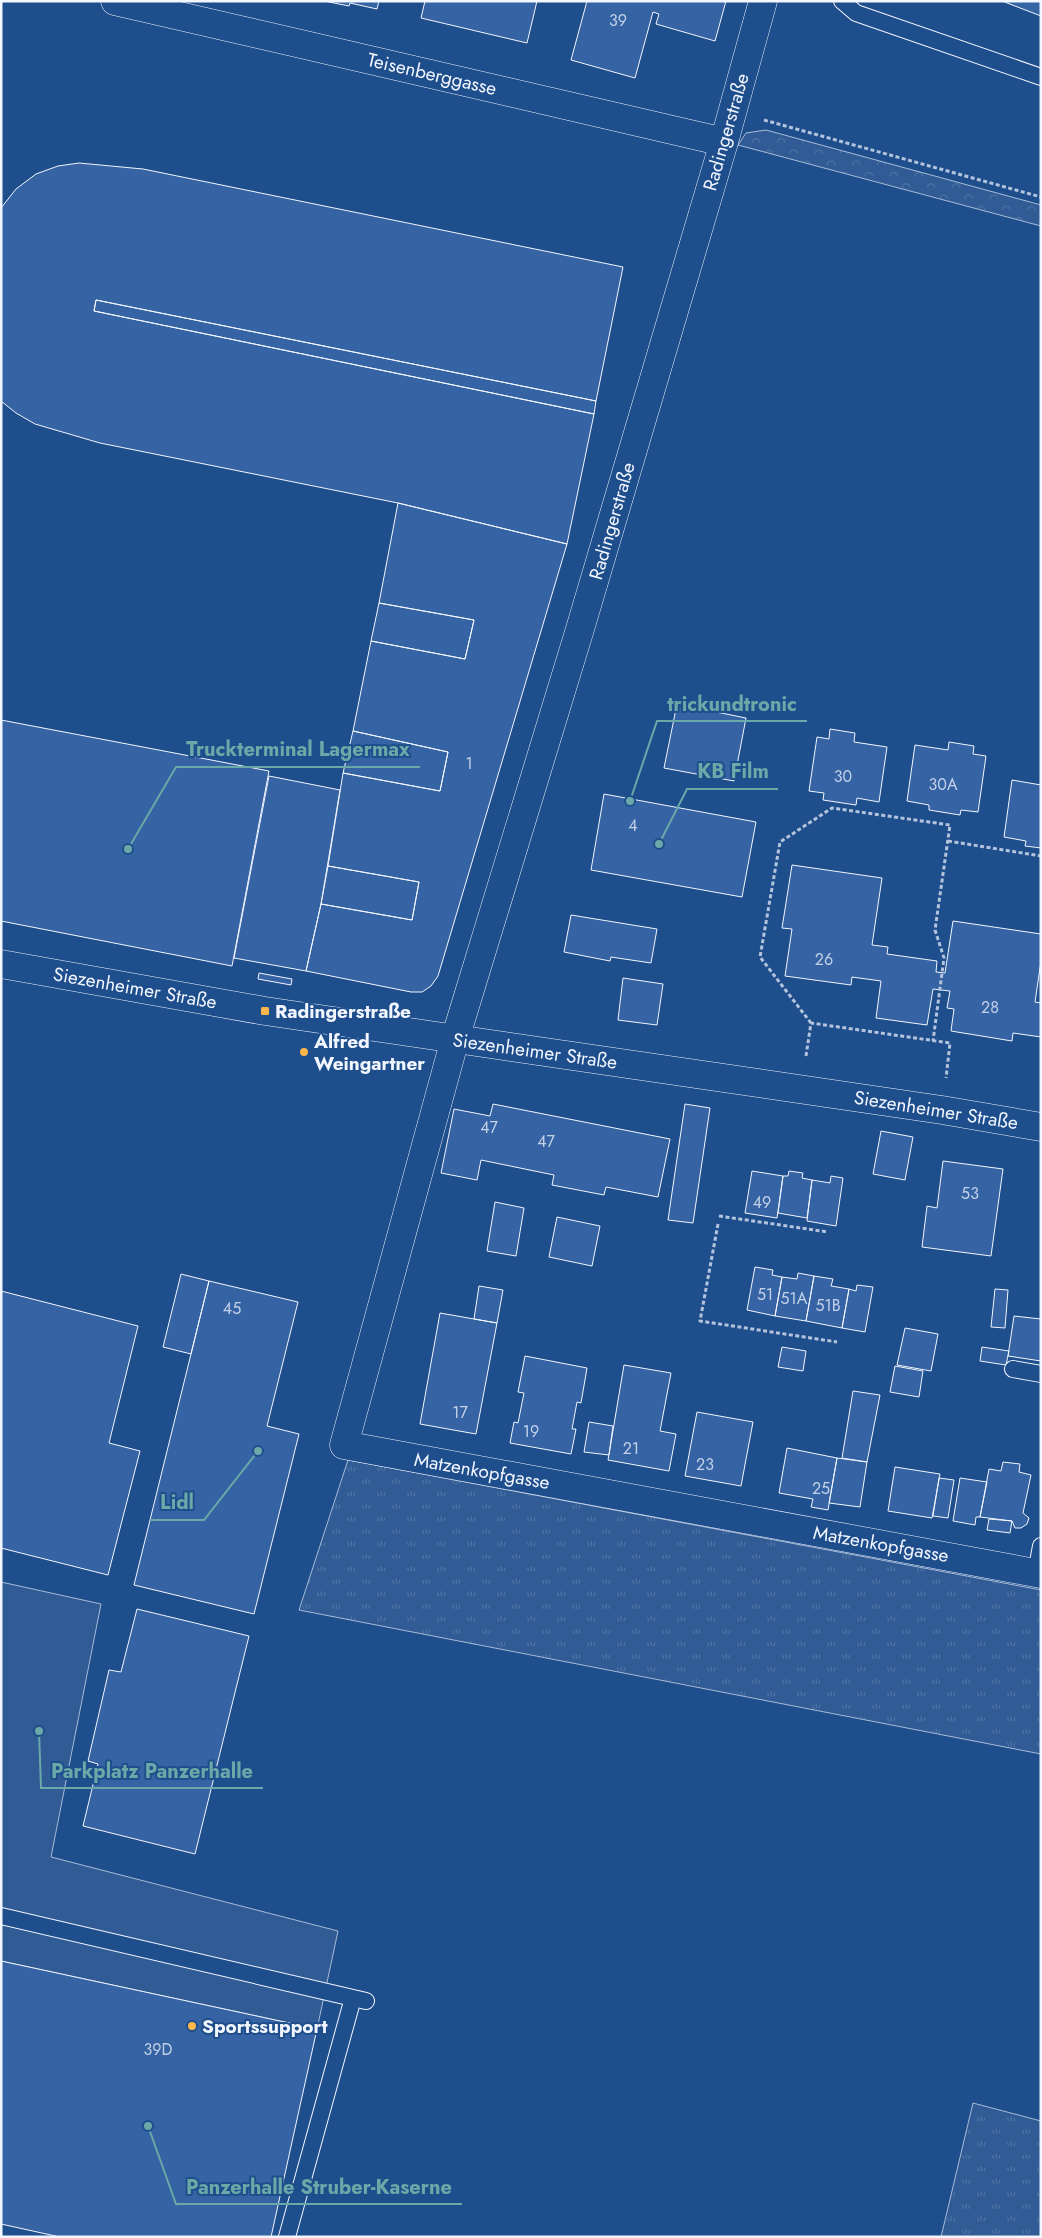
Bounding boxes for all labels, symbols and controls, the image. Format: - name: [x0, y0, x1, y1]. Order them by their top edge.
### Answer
- house number: 39: [609, 9, 627, 32]
- street label: Teisenberggasse: [365, 46, 499, 102]
- street label: Radingerstraße: [696, 70, 756, 194]
- street label: Radingerstraße: [582, 459, 642, 583]
- callout: trickundtronic: [657, 686, 807, 721]
- text: trickundtronic: [667, 690, 797, 719]
- callout: Truckterminal Lagermax: [176, 732, 420, 767]
- text: Truckterminal Lagermax: [186, 735, 410, 764]
- house number: 1: [465, 752, 473, 775]
- callout: KB Film: [687, 754, 778, 789]
- text: KB Film: [697, 757, 769, 786]
- house number: 30: [834, 765, 852, 788]
- house number: 30A: [929, 773, 958, 796]
- house number: 4: [628, 814, 638, 837]
- house number: 26: [815, 948, 833, 971]
- street label: Siezenheimer Straße: [51, 960, 219, 1016]
- house number: 28: [981, 996, 999, 1019]
- place label: Radingerstraße: [275, 998, 411, 1025]
- marker: Radingerstraße: [259, 1005, 271, 1017]
- street label: Siezenheimer Straße: [451, 1026, 619, 1076]
- place label: Alfred Weingartner: [313, 1028, 425, 1077]
- marker: Alfred Weingartner: [298, 1046, 310, 1058]
- street label: Siezenheimer Straße: [852, 1084, 1020, 1136]
- house number: 47: [480, 1116, 498, 1139]
- house number: 47: [537, 1130, 555, 1153]
- house number: 53: [961, 1182, 979, 1205]
- house number: 49: [753, 1191, 771, 1214]
- house number: 51: [757, 1283, 773, 1306]
- house number: 51A: [781, 1287, 808, 1310]
- house number: 51B: [815, 1294, 841, 1317]
- house number: 45: [223, 1297, 241, 1320]
- house number: 17: [452, 1401, 468, 1424]
- house number: 19: [523, 1420, 539, 1443]
- house number: 21: [623, 1437, 639, 1460]
- street label: Matzenkopfgasse: [412, 1446, 552, 1496]
- house number: 23: [696, 1453, 714, 1476]
- house number: 25: [812, 1477, 830, 1500]
- callout: Lidl: [150, 1485, 204, 1520]
- text: Lidl: [160, 1488, 194, 1517]
- street label: Matzenkopfgasse: [811, 1519, 951, 1569]
- callout: Parkplatz Panzerhalle: [41, 1753, 263, 1788]
- text: Parkplatz Panzerhalle: [51, 1757, 253, 1786]
- place label: Sportssupport: [202, 2013, 327, 2040]
- marker: Sportssupport: [186, 2020, 198, 2032]
- house number: 39D: [144, 2038, 173, 2061]
- callout: Panzerhalle Struber-Kaserne: [176, 2169, 462, 2204]
- text: Panzerhalle Struber-Kaserne: [186, 2173, 452, 2202]

